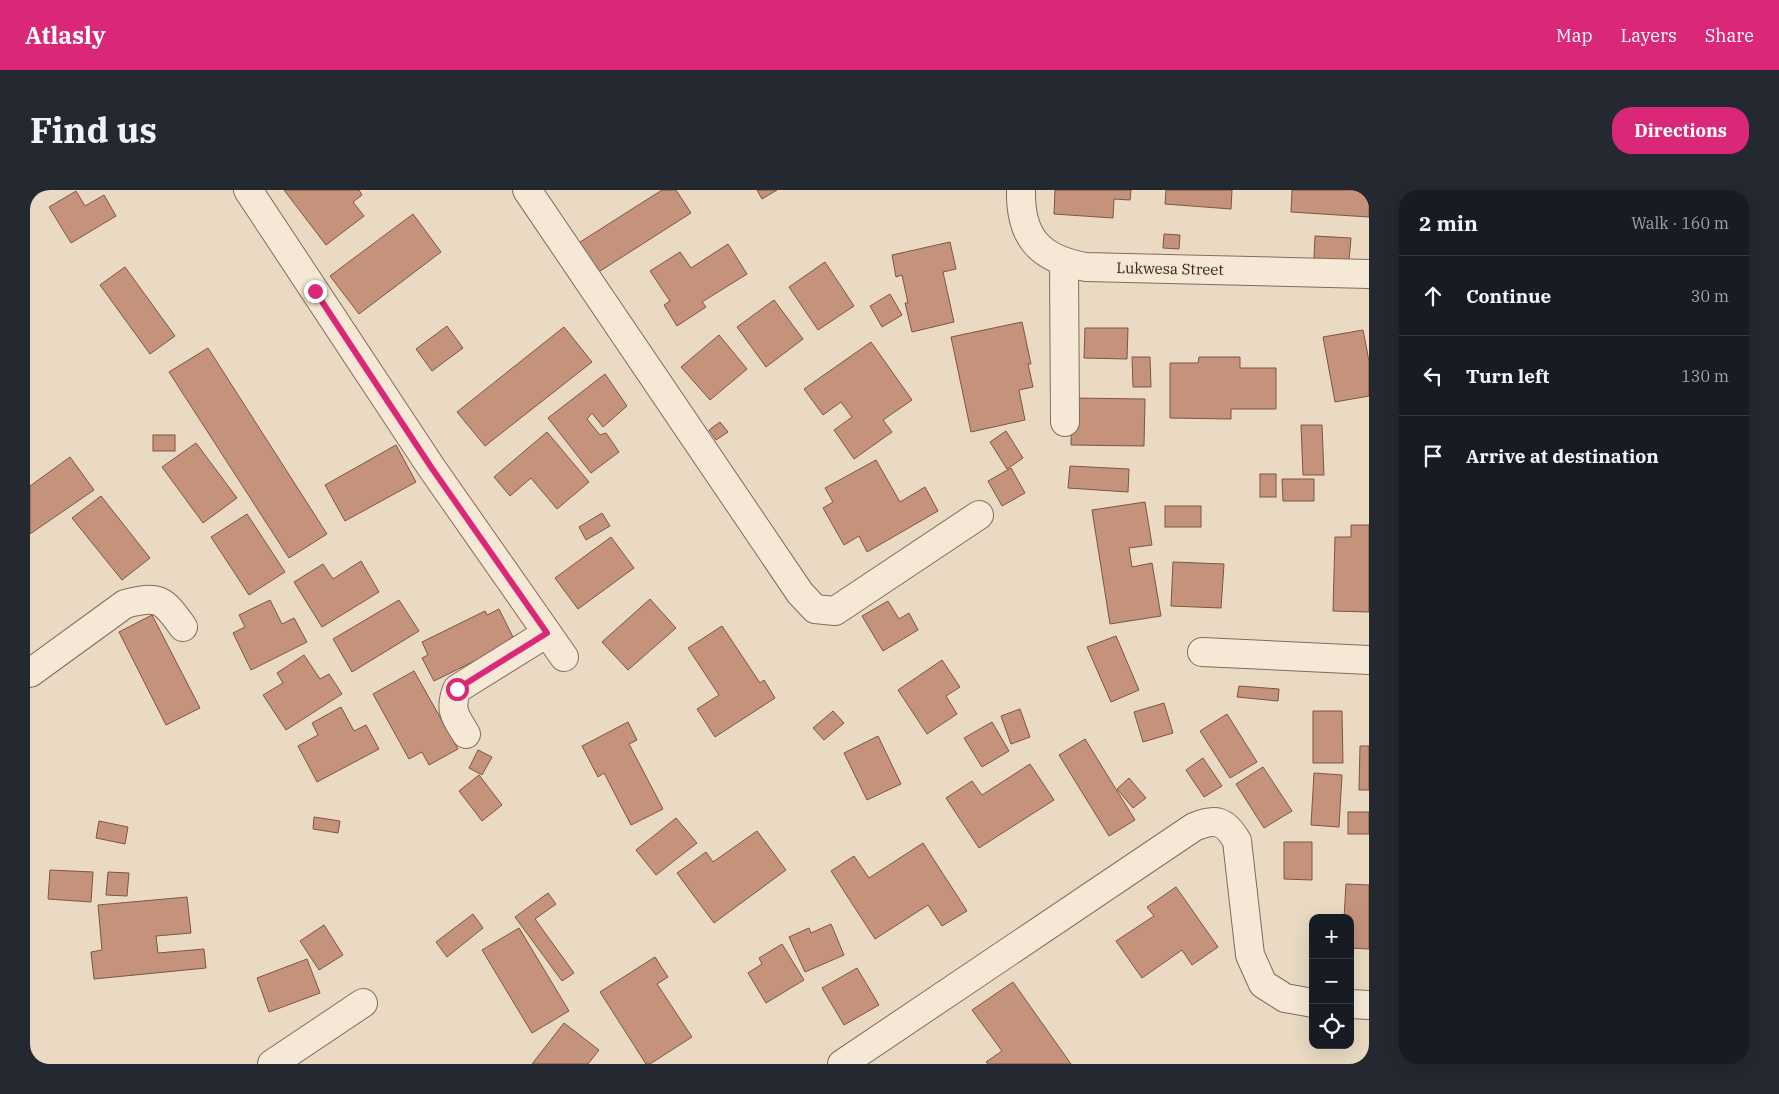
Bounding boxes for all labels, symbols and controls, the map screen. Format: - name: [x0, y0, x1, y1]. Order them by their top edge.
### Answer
- text: Atlasly: [25, 19, 106, 51]
- text: Map: [1556, 24, 1593, 47]
- text: Layers: [1621, 24, 1677, 47]
- text: Share: [1705, 24, 1754, 47]
- text: Find us: [30, 107, 157, 153]
- button: Directions: [1612, 107, 1749, 154]
- text: 2 min: [1419, 209, 1478, 237]
- text: Walk · 160 m: [1631, 213, 1729, 233]
- street label: Lukwesa Street: [1116, 258, 1224, 279]
- route end: [304, 280, 327, 303]
- icon: ahead: [1419, 282, 1447, 310]
- text: Continue: [1466, 284, 1551, 308]
- text: 30 m: [1691, 286, 1729, 306]
- icon: left: [1419, 362, 1447, 390]
- text: Turn left: [1466, 364, 1549, 388]
- text: 130 m: [1681, 366, 1729, 386]
- icon: arrive: [1419, 442, 1447, 470]
- text: Arrive at destination: [1466, 444, 1659, 468]
- route start: [446, 678, 469, 701]
- map controls: [1309, 914, 1354, 1049]
- button: +: [1309, 914, 1354, 959]
- button: −: [1309, 959, 1354, 1004]
- button: locate: [1309, 1004, 1354, 1049]

